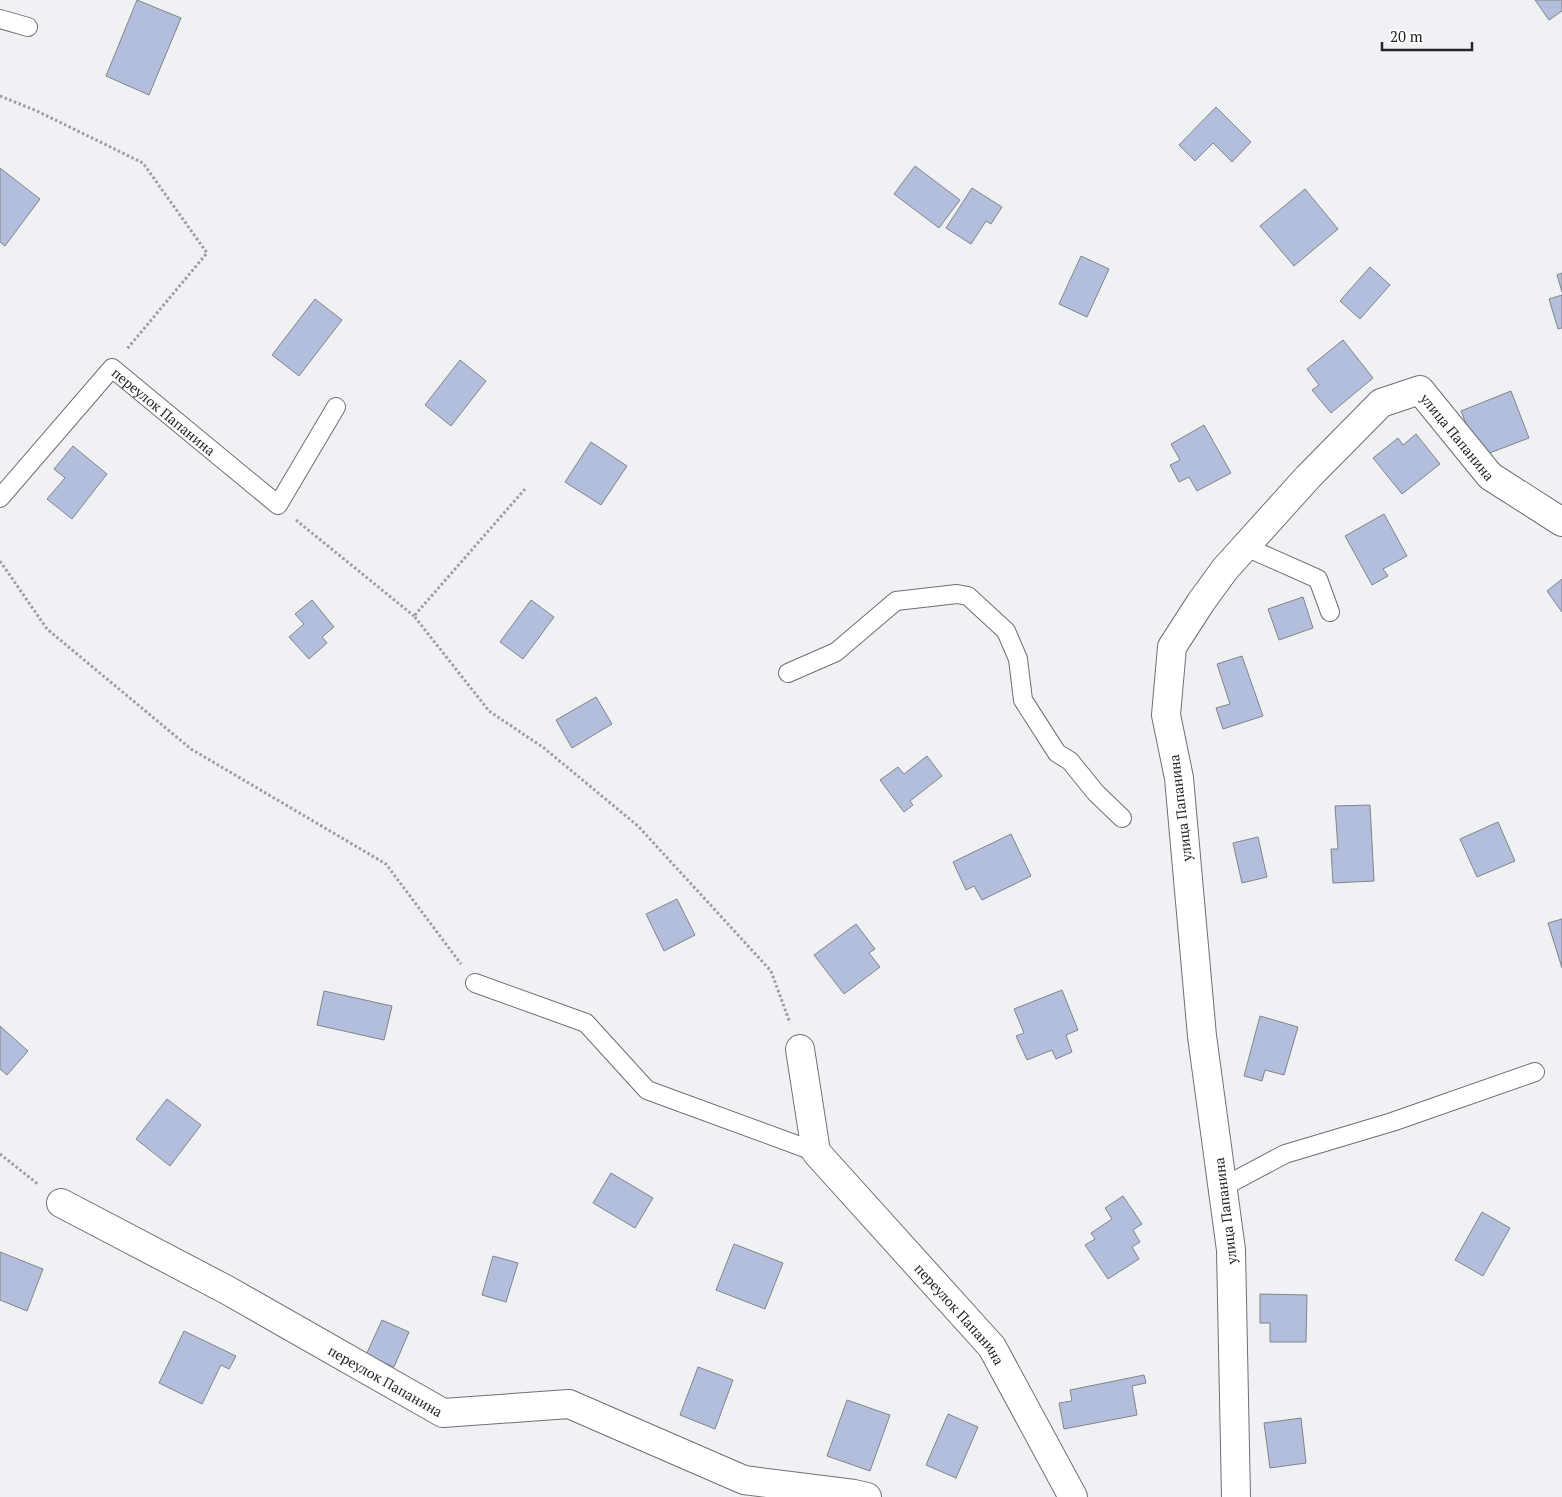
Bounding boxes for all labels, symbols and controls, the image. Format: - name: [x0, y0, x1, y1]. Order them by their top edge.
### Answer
- scale bar: [1382, 20, 1472, 52]
- text: 20 m: [1390, 26, 1423, 46]
- street label: переулок Папанина: [108, 363, 220, 459]
- street label: улица Папанина: [1416, 388, 1499, 484]
- street label: улица Папанина: [1164, 753, 1196, 864]
- street label: улица Папанина: [1209, 1156, 1241, 1267]
- street label: переулок Папанина: [911, 1259, 1009, 1368]
- street label: переулок Папанина: [325, 1340, 446, 1421]

